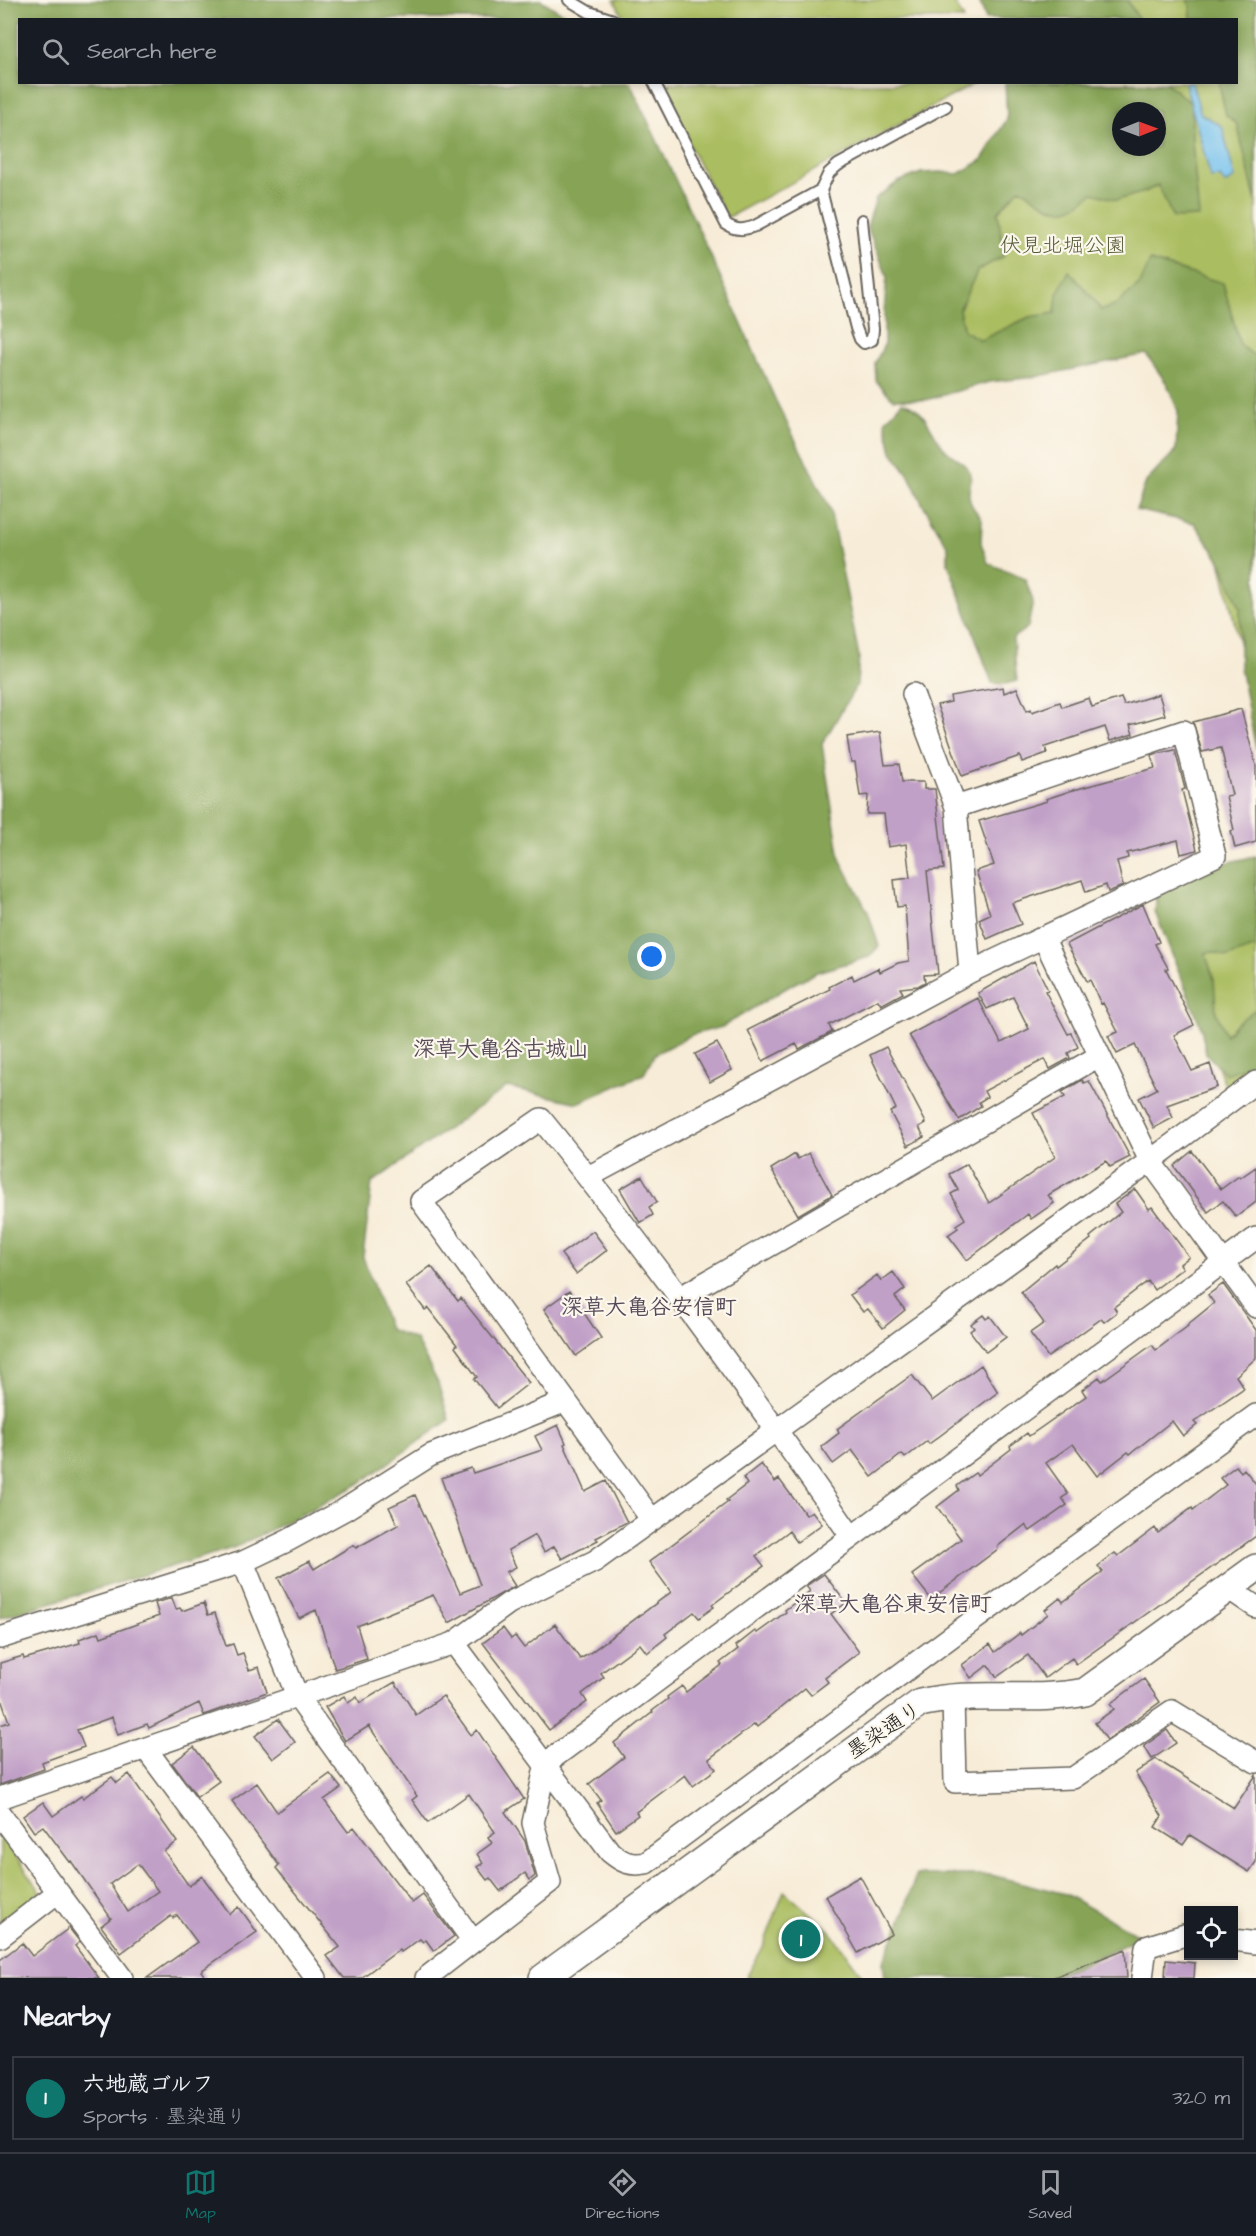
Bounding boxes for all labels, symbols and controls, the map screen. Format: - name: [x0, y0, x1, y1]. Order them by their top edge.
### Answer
- search box: [18, 18, 1238, 84]
- icon: search: [39, 35, 72, 68]
- text: Search here: [87, 36, 217, 67]
- north arrow: [1112, 102, 1166, 156]
- park label: 伏見北堀公園: [1000, 231, 1126, 260]
- your location: [637, 942, 666, 971]
- district label: 深草大亀谷古城山: [413, 1034, 589, 1065]
- district label: 深草大亀谷安信町: [561, 1292, 737, 1323]
- district label: 深草大亀谷東安信町: [794, 1589, 992, 1620]
- street label: 墨染通り: [841, 1695, 927, 1766]
- map controls: [1184, 1906, 1238, 1960]
- button: locate: [1184, 1906, 1238, 1960]
- pin: 1: [782, 1916, 820, 1962]
- text: Nearby: [24, 1999, 111, 2035]
- text: 六地蔵ゴルフ: [83, 2069, 214, 2100]
- text: 1: [44, 2084, 47, 2112]
- text: 320 m: [1172, 2084, 1230, 2112]
- text: Sports · 墨染通り: [83, 2103, 246, 2131]
- tab: Map: [184, 2166, 217, 2224]
- tab: Directions: [586, 2166, 660, 2224]
- tab: Saved: [1028, 2166, 1072, 2224]

